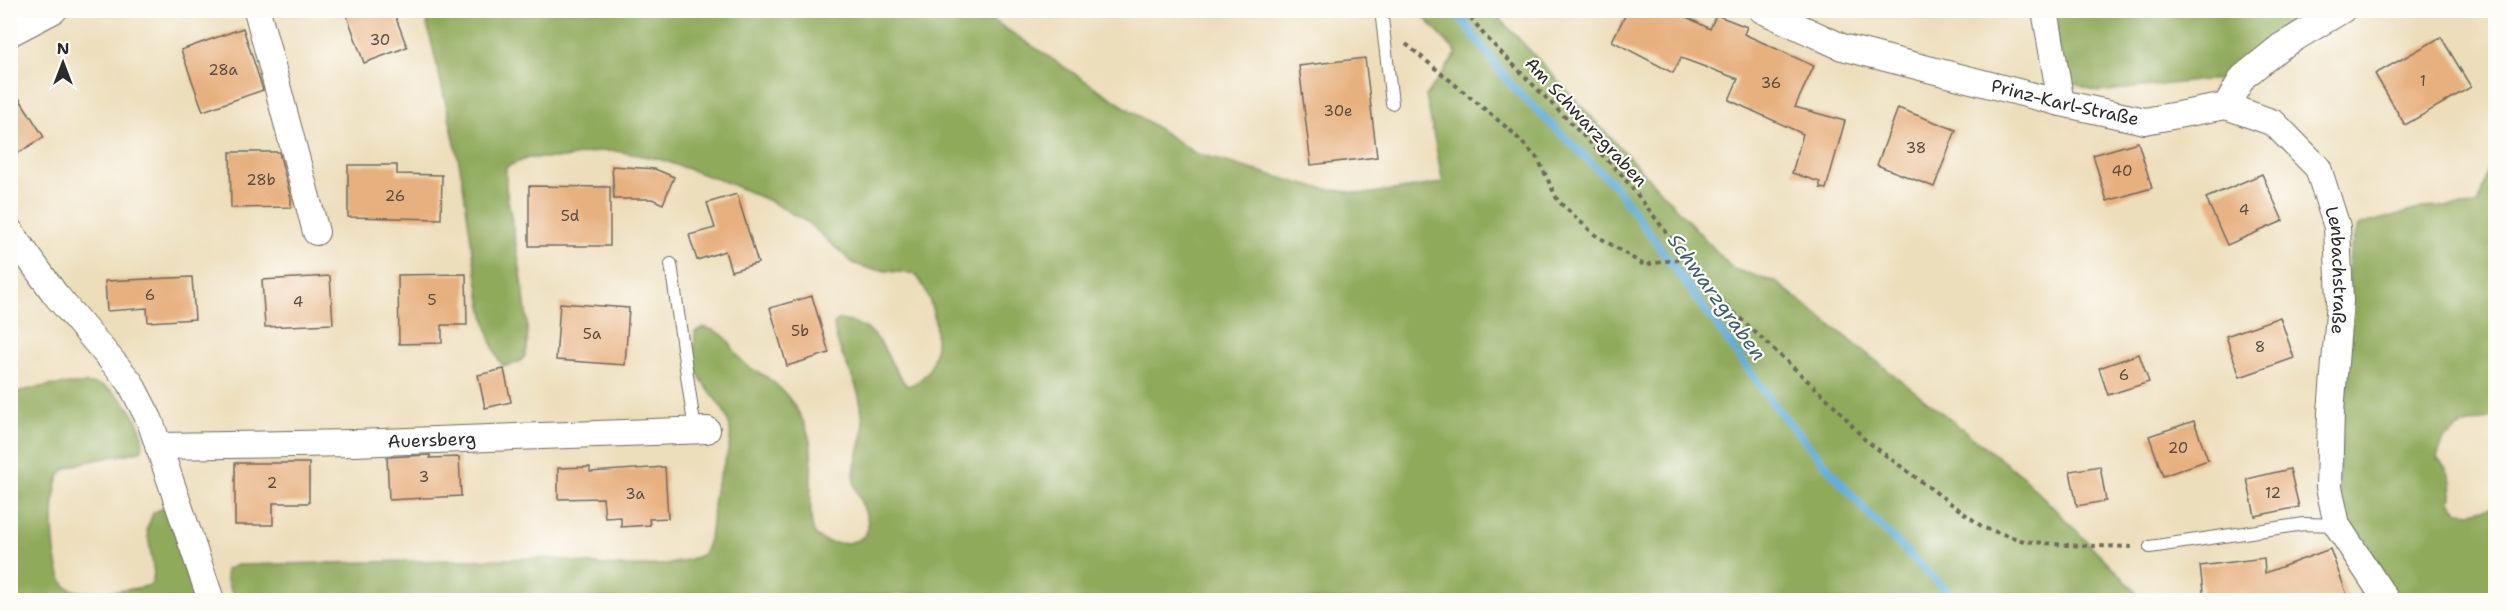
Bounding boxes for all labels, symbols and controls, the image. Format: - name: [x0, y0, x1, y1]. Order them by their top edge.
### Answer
- house number: 30: [370, 30, 390, 50]
- north arrow: [33, 33, 93, 93]
- text: N: [57, 38, 69, 59]
- street label: Am Schwarzgraben: [1520, 52, 1652, 192]
- house number: 28a: [208, 60, 238, 80]
- house number: 1: [2420, 71, 2426, 91]
- house number: 36: [1761, 73, 1781, 93]
- street label: Prinz-Karl-Straße: [1988, 74, 2141, 131]
- house number: 30e: [1324, 101, 1352, 121]
- house number: 38: [1906, 138, 1926, 158]
- house number: 40: [2112, 161, 2132, 181]
- house number: 28b: [246, 170, 276, 190]
- house number: 26: [385, 186, 405, 206]
- house number: 4: [2239, 200, 2249, 220]
- street label: Lenbachstraße: [2319, 203, 2352, 335]
- house number: 5d: [561, 206, 580, 226]
- water label: Schwarzgraben: [1662, 228, 1772, 366]
- house number: 6: [145, 285, 155, 305]
- house number: 5: [427, 290, 437, 310]
- house number: 4: [293, 292, 303, 312]
- house number: 5b: [791, 321, 809, 341]
- house number: 5a: [583, 324, 602, 344]
- house number: 8: [2255, 337, 2265, 357]
- house number: 6: [2119, 365, 2129, 385]
- street label: Auersberg: [387, 427, 477, 454]
- house number: 20: [2168, 438, 2188, 458]
- house number: 3: [419, 467, 429, 487]
- house number: 2: [267, 473, 277, 493]
- house number: 12: [2265, 483, 2281, 503]
- house number: 3a: [625, 484, 645, 504]

